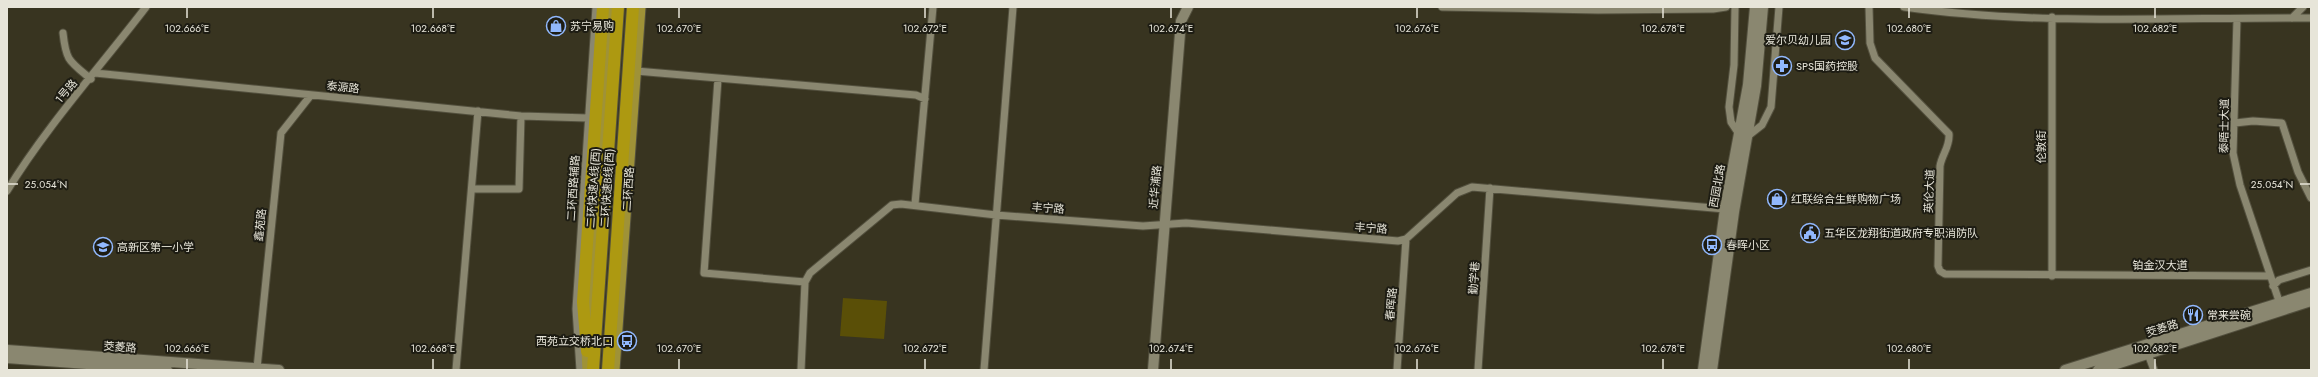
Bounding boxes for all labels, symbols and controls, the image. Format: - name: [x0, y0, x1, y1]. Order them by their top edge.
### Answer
- shop icon: 苏宁易购: [545, 15, 567, 37]
- place label: 苏宁易购: [570, 18, 614, 34]
- text: 102.666°E: [165, 21, 209, 36]
- text: 102.668°E: [411, 21, 455, 36]
- text: 102.670°E: [657, 21, 701, 36]
- text: 102.672°E: [903, 21, 947, 36]
- text: 102.674°E: [1149, 21, 1193, 36]
- text: 102.676°E: [1395, 21, 1439, 36]
- text: 102.678°E: [1641, 21, 1685, 36]
- text: 102.680°E: [1887, 21, 1931, 36]
- text: 102.682°E: [2133, 21, 2177, 36]
- school or university icon: 爱尔贝幼儿园: [1834, 29, 1856, 51]
- place label: 爱尔贝幼儿园: [1765, 32, 1831, 48]
- pharmacy icon: SPS国药控股: [1771, 55, 1793, 77]
- place label: SPS国药控股: [1796, 58, 1858, 74]
- street label: 1号路: [51, 76, 81, 106]
- street label: 泰源路: [326, 77, 360, 97]
- street label: 泰晤士大道: [2216, 98, 2232, 154]
- street label: 伦敦街: [2033, 131, 2049, 164]
- street label: 二环快速A线(西): [582, 147, 604, 229]
- street label: 二环快速B线(西): [596, 148, 618, 228]
- street label: 二环西路辅路: [563, 155, 583, 221]
- street label: 西园北路: [1705, 163, 1729, 209]
- street label: 近华浦路: [1145, 164, 1165, 210]
- street label: 二环西路: [618, 166, 638, 212]
- street label: 英伦大道: [1920, 169, 1938, 213]
- text: 25.054°N: [25, 177, 67, 192]
- text: 25.054°N: [2251, 177, 2293, 192]
- shop icon: 红联综合生鲜购物广场: [1766, 188, 1788, 210]
- place label: 红联综合生鲜购物广场: [1791, 191, 1901, 207]
- street label: 丰宁路: [1031, 199, 1065, 217]
- street label: 鑫苑路: [250, 208, 270, 242]
- street label: 丰宁路: [1354, 219, 1388, 237]
- public building icon: 五华区龙翔街道政府专职消防队: [1799, 222, 1821, 244]
- place label: 五华区龙翔街道政府专职消防队: [1824, 225, 1978, 241]
- bus stop icon: 春晖小区: [1701, 234, 1723, 256]
- school or university icon: 高新区第一小学: [92, 236, 114, 258]
- place label: 春晖小区: [1726, 237, 1770, 253]
- place label: 高新区第一小学: [117, 239, 194, 255]
- street label: 铂金汉大道: [2133, 257, 2188, 273]
- street label: 勤学巷: [1465, 261, 1483, 295]
- street label: 春晖路: [1382, 287, 1400, 321]
- restaurant icon: 常来尝碗: [2182, 304, 2204, 326]
- place label: 常来尝碗: [2207, 307, 2251, 323]
- street label: 茭菱路: [2144, 316, 2180, 340]
- bus stop icon: 西苑立交桥北口: [616, 330, 638, 352]
- place label: 西苑立交桥北口: [536, 333, 613, 349]
- street label: 茭菱路: [103, 338, 137, 356]
- text: 102.666°E: [165, 341, 209, 356]
- text: 102.668°E: [411, 341, 455, 356]
- text: 102.670°E: [657, 341, 701, 356]
- text: 102.672°E: [903, 341, 947, 356]
- text: 102.674°E: [1149, 341, 1193, 356]
- text: 102.676°E: [1395, 341, 1439, 356]
- text: 102.678°E: [1641, 341, 1685, 356]
- text: 102.680°E: [1887, 341, 1931, 356]
- text: 102.682°E: [2133, 341, 2177, 356]

